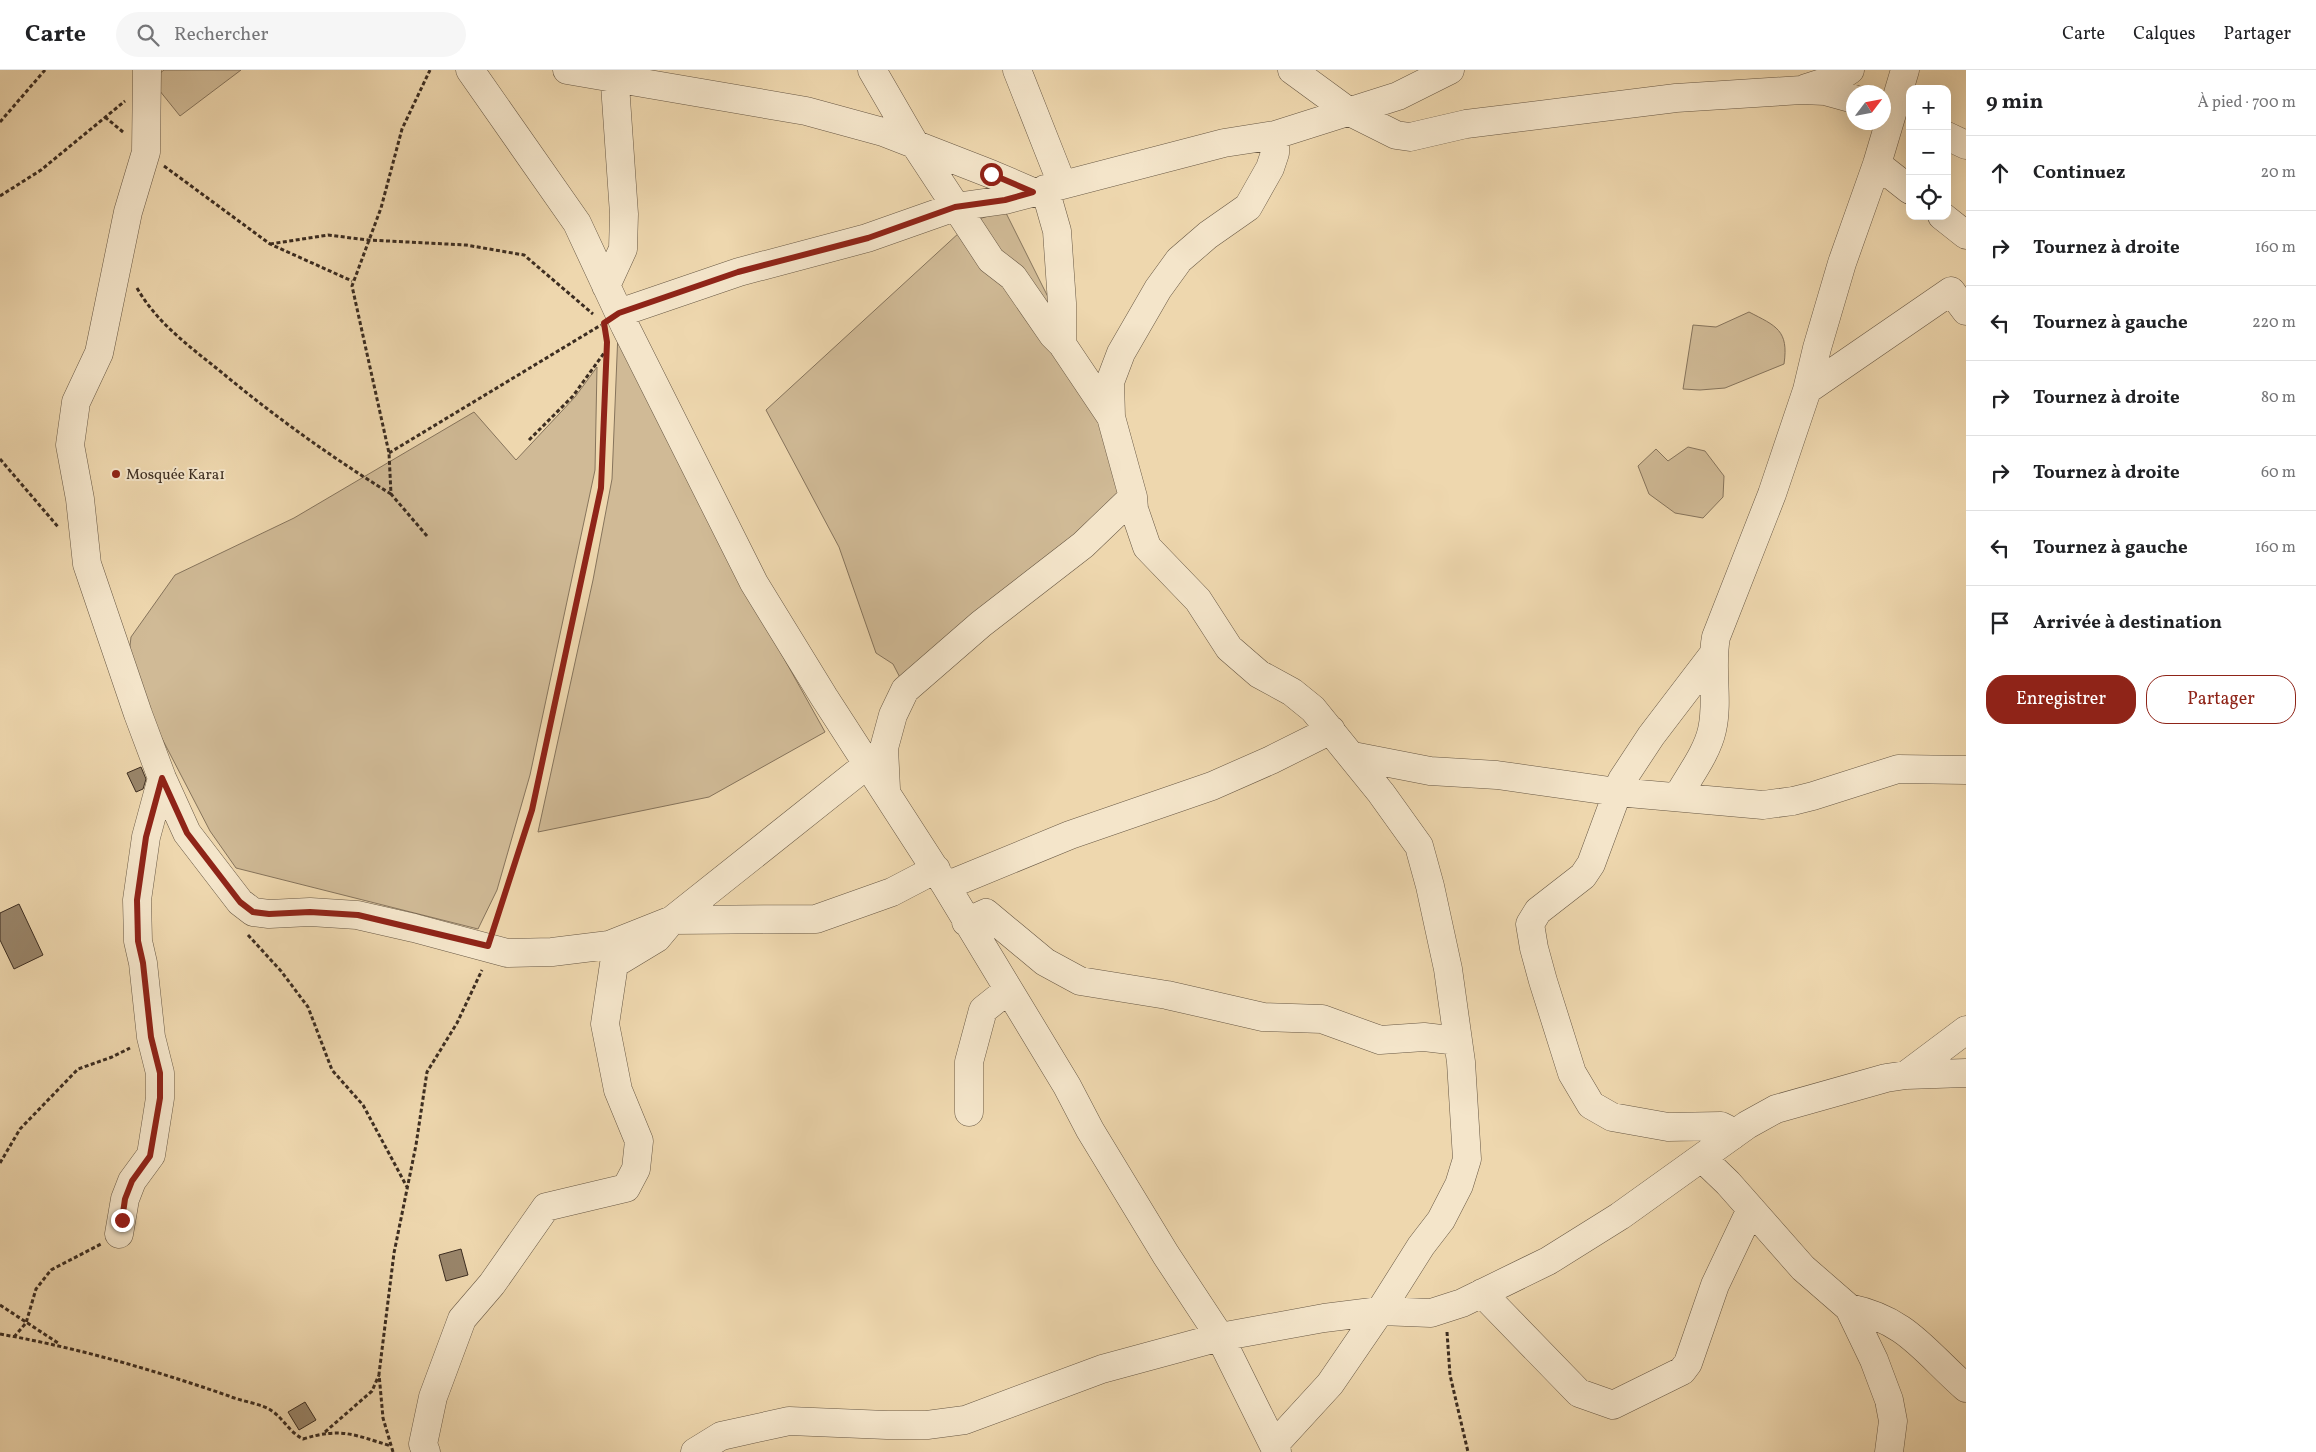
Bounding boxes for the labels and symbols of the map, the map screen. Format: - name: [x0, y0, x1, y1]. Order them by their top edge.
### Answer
- north arrow: [1846, 85, 1891, 130]
- route start: [980, 163, 1003, 186]
- place label: Mosquée Kara1: [126, 465, 225, 486]
- marker: Mosquée Kara1: [110, 468, 122, 480]
- route end: [111, 1209, 134, 1232]

